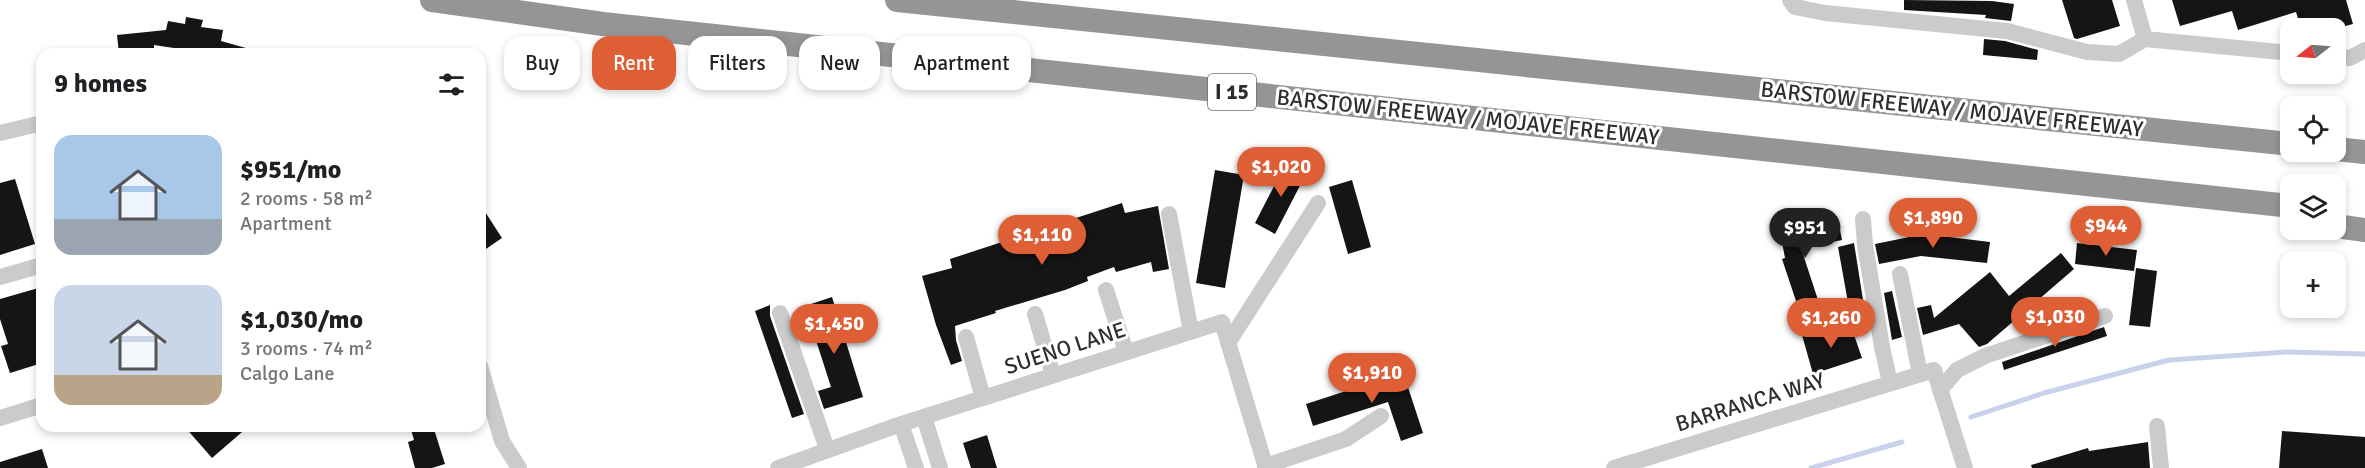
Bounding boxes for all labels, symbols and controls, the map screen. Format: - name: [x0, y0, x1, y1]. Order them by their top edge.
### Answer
- north arrow: [2280, 18, 2346, 84]
- map controls: [2280, 18, 2346, 318]
- chip: Buy: [504, 36, 580, 90]
- chip: Rent: [592, 36, 676, 90]
- chip: Filters: [688, 36, 787, 90]
- chip: New: [799, 36, 880, 90]
- chip: Apartment: [892, 36, 1031, 90]
- text: 9 homes: [54, 68, 147, 100]
- icon: filters: [435, 68, 468, 101]
- road number: I 15: [1208, 74, 1256, 110]
- street label: BARSTOW FREEWAY / MOJAVE FREEWAY: [1759, 75, 2145, 143]
- street label: BARSTOW FREEWAY / MOJAVE FREEWAY: [1275, 83, 1661, 151]
- button: locate: [2280, 96, 2346, 162]
- pin: $1,020: [1232, 147, 1330, 198]
- text: $951/mo: [240, 154, 341, 186]
- text: $1,020: [1251, 154, 1311, 179]
- icon: home: [102, 159, 174, 231]
- button: layers: [2280, 174, 2346, 240]
- text: 2 rooms · 58 m²: [240, 186, 373, 211]
- pin: $1,890: [1884, 198, 1982, 249]
- text: $1,890: [1903, 205, 1963, 230]
- pin: $944: [2070, 206, 2142, 257]
- pin: $951: [1769, 208, 1841, 259]
- text: Apartment: [240, 211, 332, 236]
- text: $944: [2084, 213, 2128, 238]
- pin: $1,110: [993, 215, 1091, 266]
- text: $951: [1783, 215, 1827, 240]
- text: $1,110: [1012, 222, 1072, 247]
- button: +: [2280, 252, 2346, 318]
- pin: $1,030: [2006, 297, 2104, 348]
- pin: $1,260: [1782, 298, 1880, 349]
- text: $1,030/mo: [240, 304, 363, 336]
- pin: $1,450: [785, 304, 883, 355]
- text: $1,030: [2025, 304, 2085, 329]
- text: $1,260: [1801, 305, 1861, 330]
- icon: home: [102, 309, 174, 381]
- text: $1,450: [804, 311, 864, 336]
- street label: SUENO LANE: [1001, 316, 1129, 380]
- text: 3 rooms · 74 m²: [240, 336, 373, 361]
- pin: $1,910: [1323, 353, 1421, 404]
- text: $1,910: [1342, 360, 1402, 385]
- text: Calgo Lane: [240, 361, 335, 386]
- street label: BARRANCA WAY: [1672, 366, 1828, 438]

